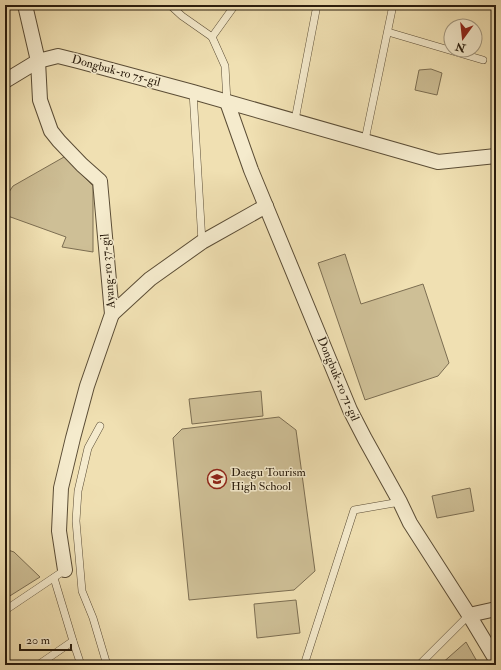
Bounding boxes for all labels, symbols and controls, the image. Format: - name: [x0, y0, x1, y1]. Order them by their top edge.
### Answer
- north arrow: [443, 18, 483, 58]
- text: N: [453, 39, 468, 55]
- street label: Dongbuk-ro 75-gil: [70, 52, 162, 90]
- street label: Ayang-ro 37-gil: [97, 233, 119, 310]
- street label: Dongbuk-ro 71-gil: [313, 335, 363, 423]
- place label: Daegu Tourism High School: [231, 465, 307, 494]
- school or university icon: Daegu Tourism High School: [206, 468, 228, 490]
- scale bar: [20, 626, 71, 652]
- text: 20 m: [26, 633, 51, 648]

